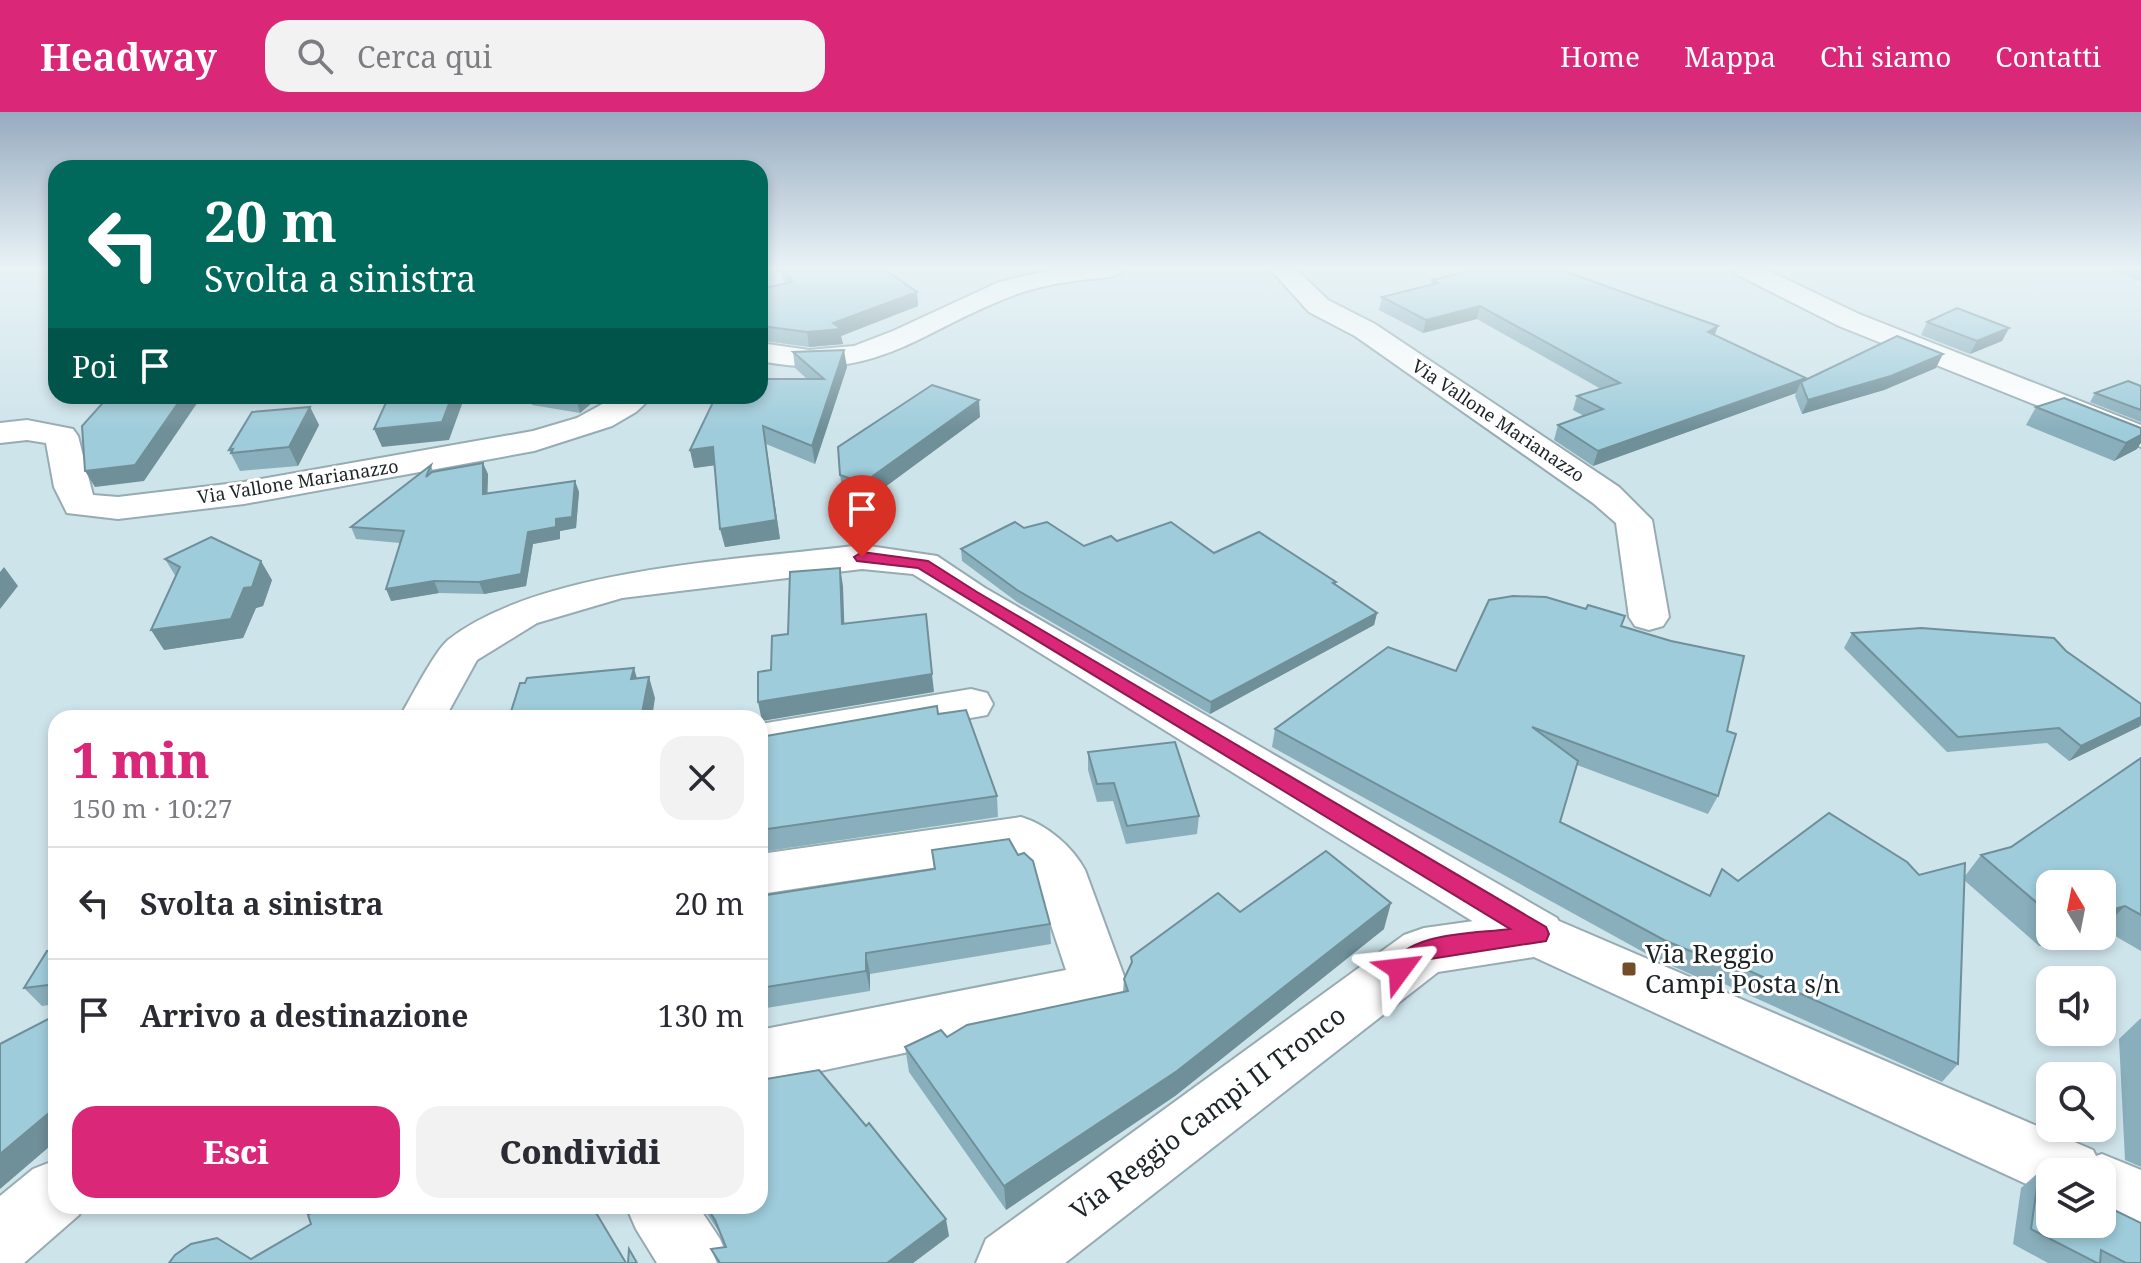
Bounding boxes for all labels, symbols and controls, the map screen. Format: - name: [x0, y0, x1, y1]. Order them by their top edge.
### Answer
- search box: [265, 20, 825, 92]
- text: Headway: [40, 30, 217, 82]
- icon: search: [293, 34, 337, 78]
- text: Cerca qui: [357, 36, 492, 77]
- text: Home: [1560, 37, 1640, 75]
- text: Mappa: [1684, 37, 1776, 75]
- text: Chi siamo: [1820, 37, 1951, 75]
- text: Contatti: [1995, 37, 2101, 75]
- text: 20 m: [204, 182, 337, 258]
- icon: left: [72, 192, 176, 296]
- text: Svolta a sinistra: [204, 254, 476, 303]
- icon: arrive: [133, 344, 177, 388]
- text: Poi: [72, 346, 117, 387]
- street label: Via Vallone Marianazzo: [1408, 353, 1590, 487]
- street label: Via Vallone Marianazzo: [196, 453, 400, 509]
- pin: [828, 475, 896, 557]
- icon: arrive: [840, 487, 884, 531]
- text: 1 min: [72, 727, 210, 792]
- button: close: [660, 736, 744, 820]
- text: 150 m · 10:27: [72, 790, 233, 826]
- north arrow: [2036, 870, 2116, 950]
- map controls: [2036, 870, 2116, 1238]
- icon: left: [72, 881, 116, 925]
- text: Svolta a sinistra: [140, 883, 384, 924]
- text: 20 m: [674, 883, 744, 924]
- position arrow: [1358, 927, 1442, 1011]
- place label: Via Reggio Campi Posta s/n: [1645, 935, 1840, 1001]
- marker: Via Reggio Campi Posta s/n: [1620, 960, 1638, 978]
- button: sound: [2036, 966, 2116, 1046]
- icon: arrive: [72, 993, 116, 1037]
- text: Arrivo a destinazione: [140, 995, 469, 1036]
- text: 130 m: [658, 995, 744, 1036]
- street label: Via Reggio Campi II Tronco: [1062, 997, 1352, 1228]
- button: search: [2036, 1062, 2116, 1142]
- button: Esci: [72, 1106, 400, 1198]
- button: Condividi: [416, 1106, 744, 1198]
- button: layers: [2036, 1158, 2116, 1238]

